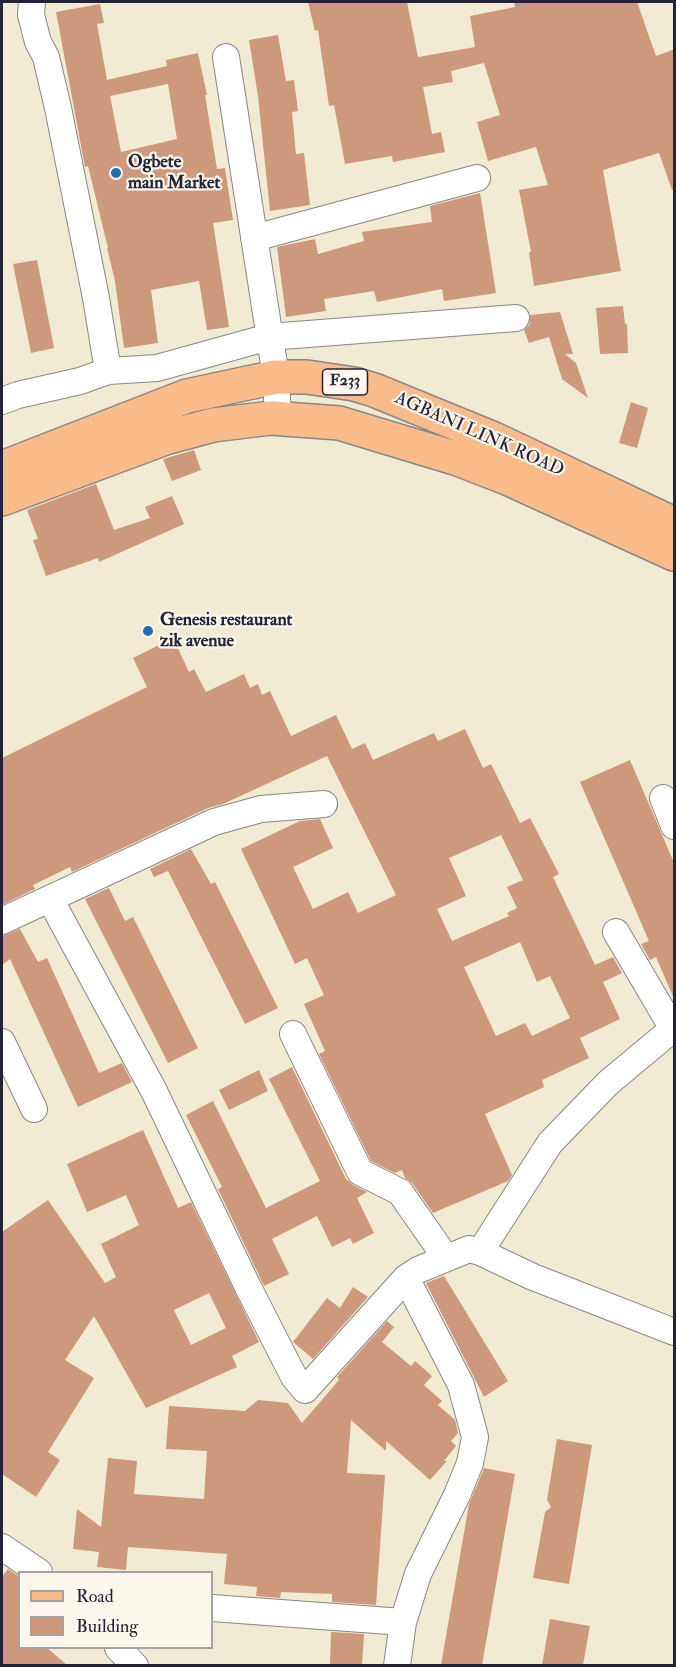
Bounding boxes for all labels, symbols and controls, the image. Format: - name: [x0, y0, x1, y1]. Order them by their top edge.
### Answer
- place label: Ogbete main Market: [128, 152, 220, 195]
- marker: Ogbete main Market: [109, 166, 123, 180]
- road number: F233: [322, 369, 368, 395]
- street label: AGBANI LINK ROAD: [391, 388, 567, 482]
- place label: Genesis restaurant zik avenue: [160, 610, 292, 652]
- marker: Genesis restaurant zik avenue: [141, 624, 155, 638]
- legend: [18, 1571, 213, 1649]
- text: Road: [76, 1585, 114, 1608]
- text: Building: [76, 1615, 138, 1638]

